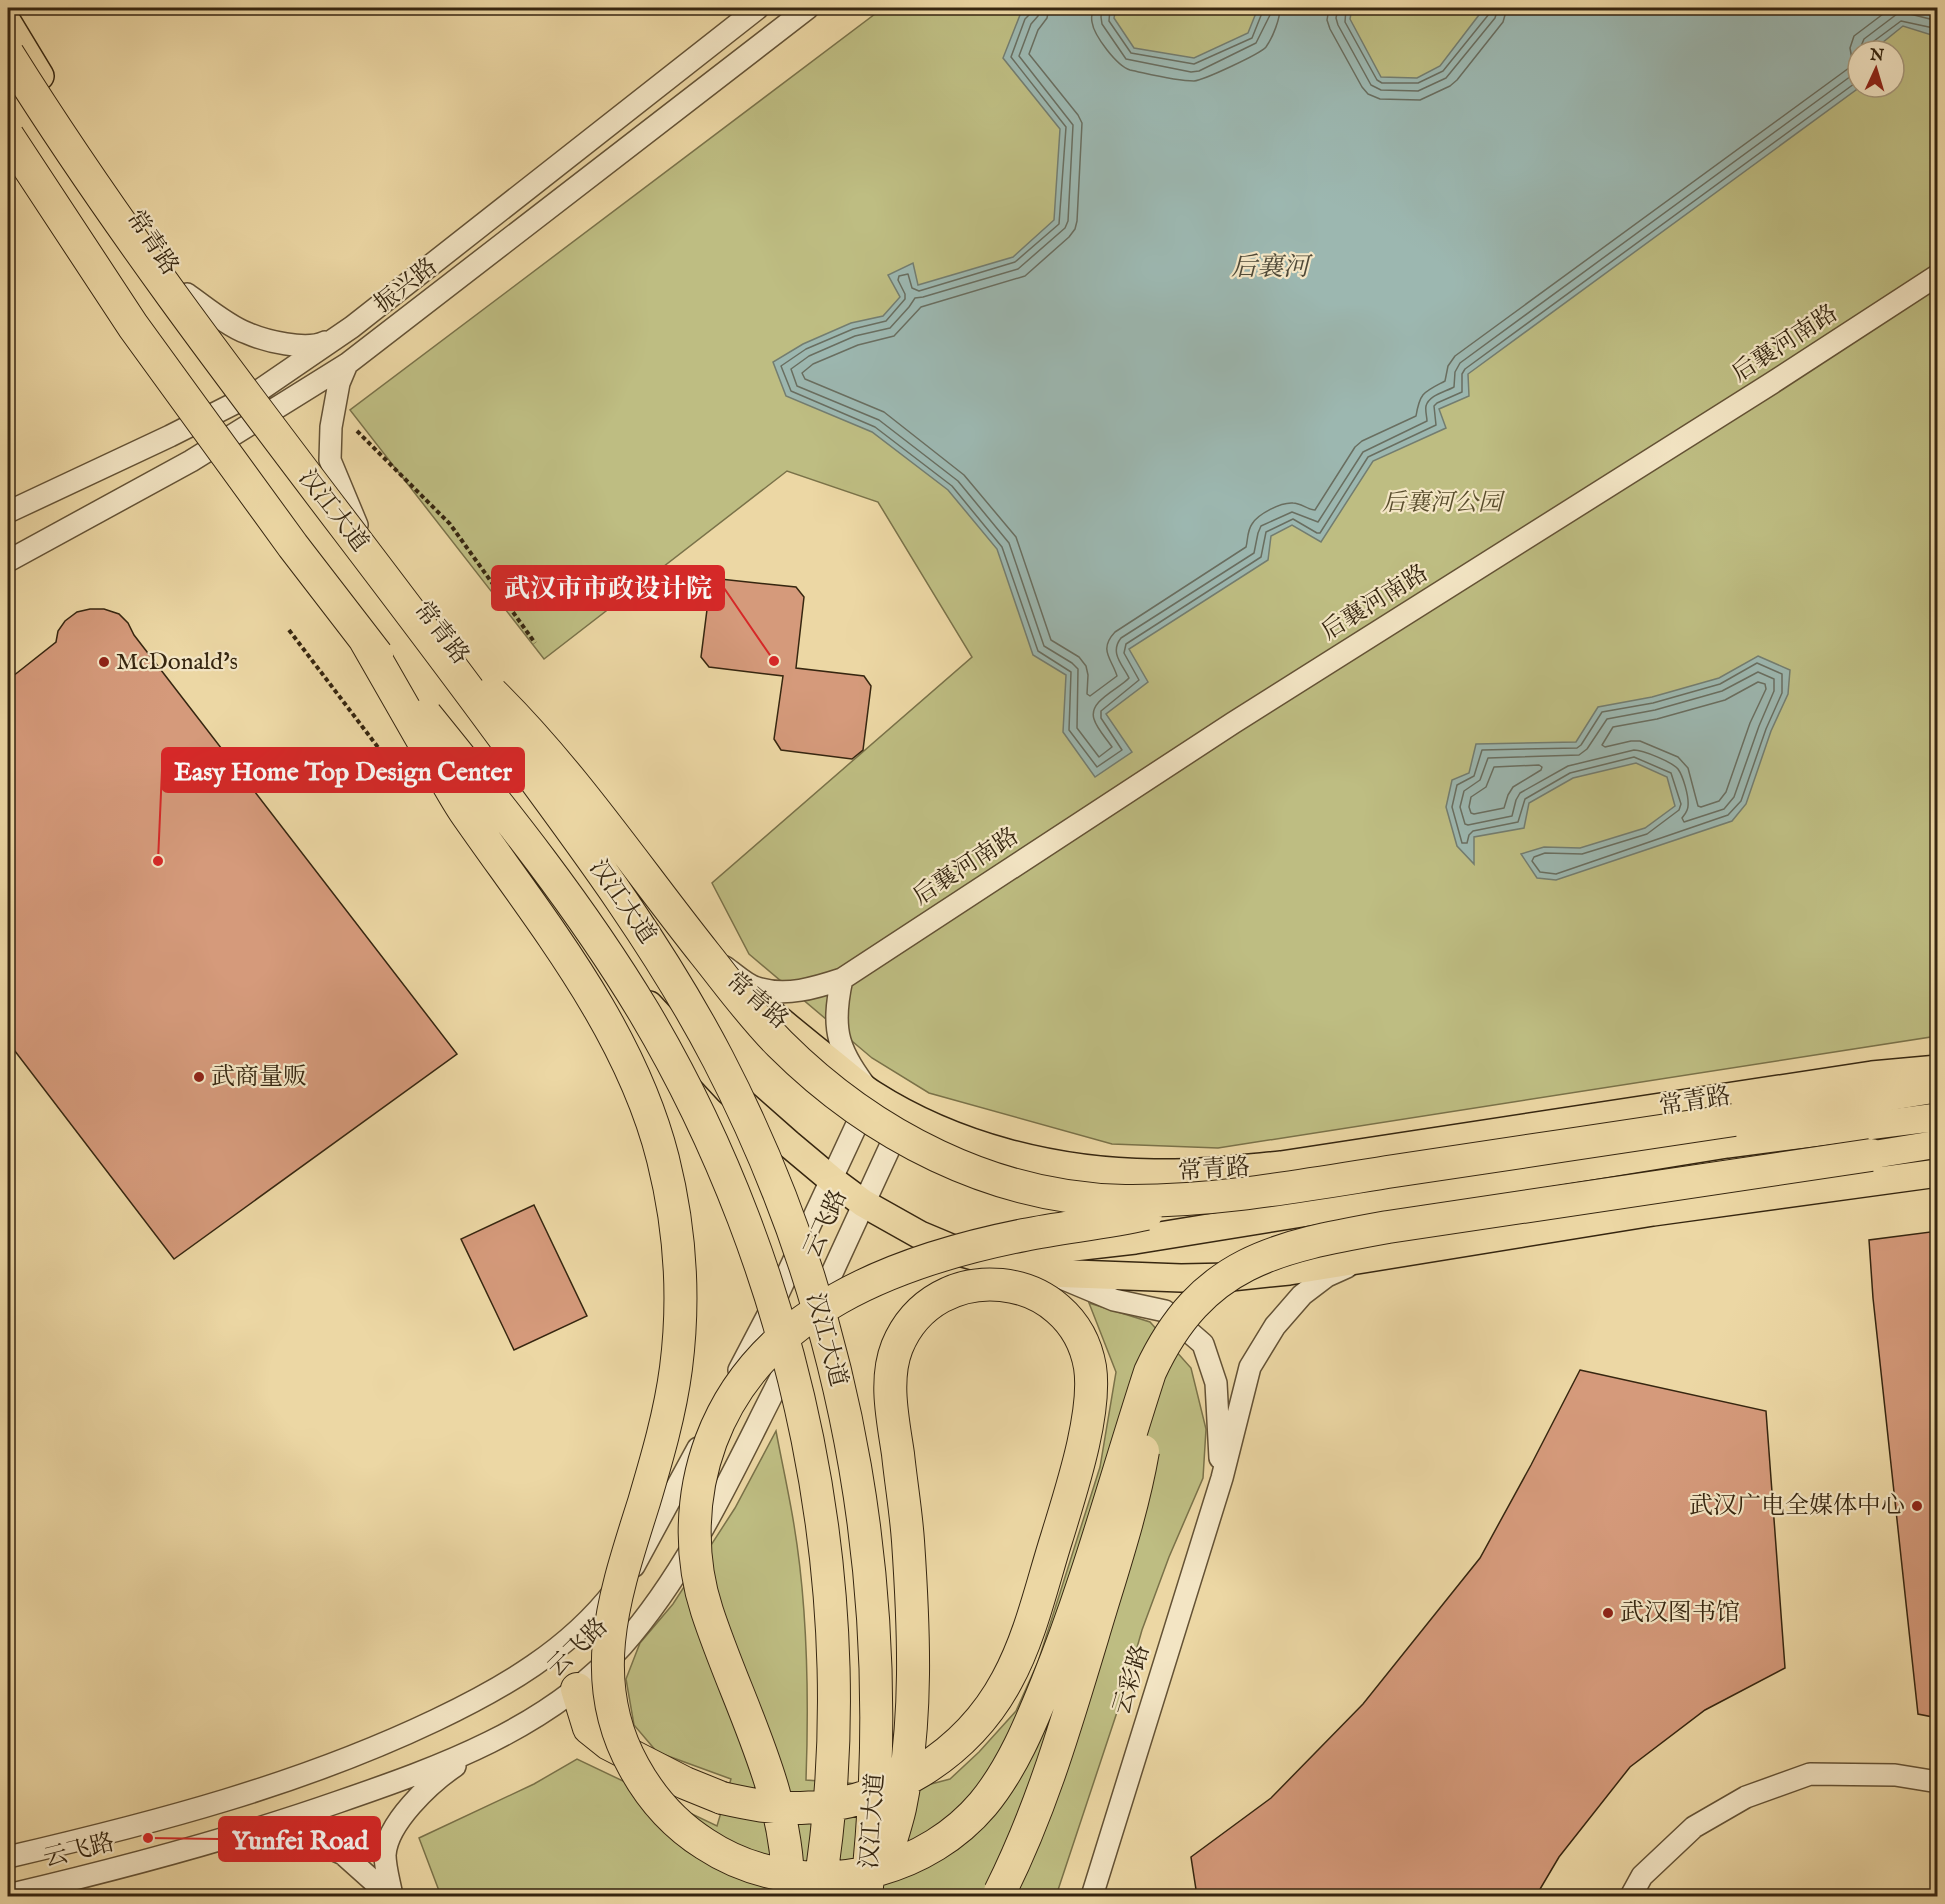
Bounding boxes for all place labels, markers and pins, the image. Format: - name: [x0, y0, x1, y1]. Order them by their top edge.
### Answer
- callout: 武汉市市政设计院: [492, 566, 724, 610]
- place label: McDonald's: [116, 647, 238, 678]
- marker: McDonald's: [97, 655, 111, 669]
- callout: Easy Home Top Design Center: [162, 748, 524, 792]
- place label: 武商量贩: [211, 1062, 307, 1093]
- marker: 武商量贩: [192, 1070, 206, 1084]
- place label: 武汉广电全媒体中心: [1689, 1491, 1905, 1522]
- marker: 武汉广电全媒体中心: [1910, 1499, 1924, 1513]
- place label: 武汉图书馆: [1620, 1598, 1740, 1629]
- marker: 武汉图书馆: [1601, 1606, 1615, 1620]
- callout: Yunfei Road: [219, 1817, 380, 1861]

